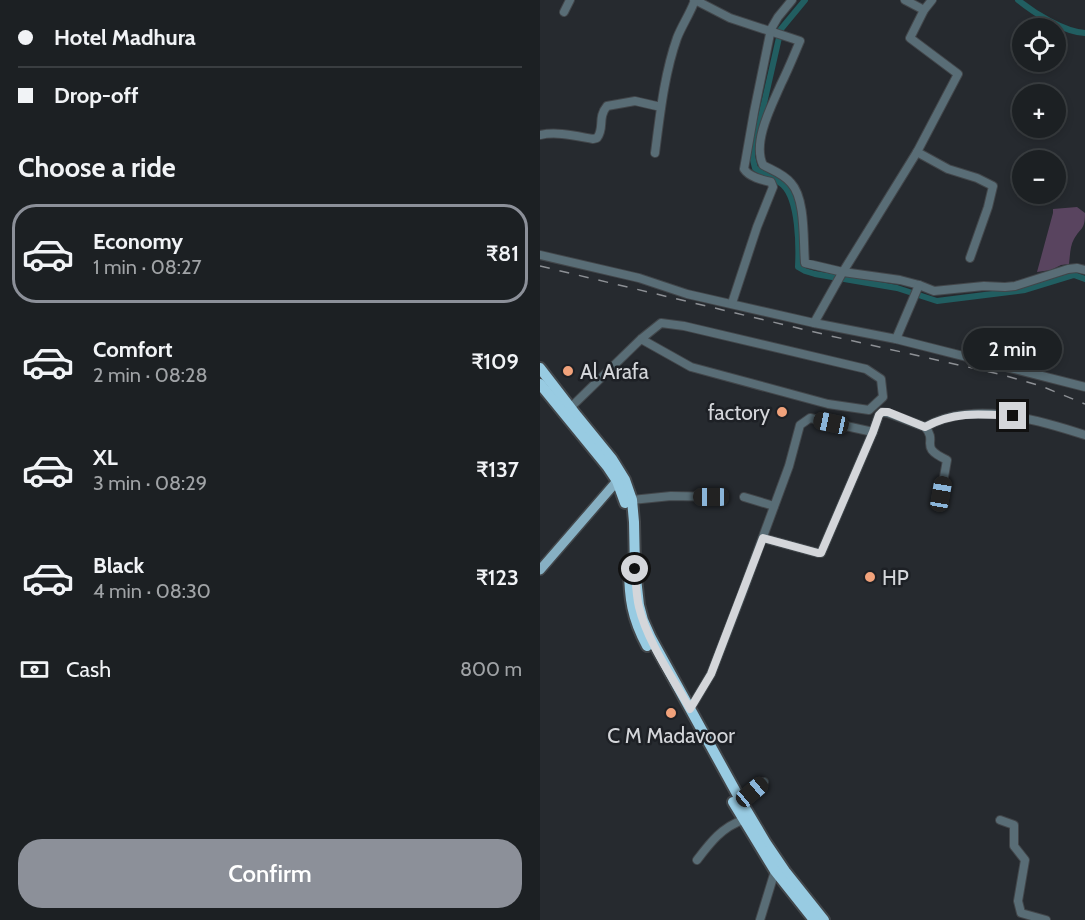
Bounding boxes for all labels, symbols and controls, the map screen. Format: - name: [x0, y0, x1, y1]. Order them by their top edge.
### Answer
- map controls: [1012, 18, 1066, 204]
- button: locate: [1012, 18, 1066, 72]
- text: Hotel Madhura: [54, 24, 196, 51]
- text: Drop-off: [54, 82, 138, 109]
- button: +: [1012, 84, 1066, 138]
- button: −: [1012, 150, 1066, 204]
- text: Choose a ride: [18, 151, 176, 184]
- icon: car: [21, 227, 75, 281]
- text: Economy: [93, 228, 183, 255]
- text: ₹81: [486, 240, 519, 267]
- text: 1 min · 08:27: [93, 255, 202, 279]
- callout: 2 min: [964, 329, 1062, 371]
- icon: car: [21, 335, 75, 389]
- text: Comfort: [93, 336, 172, 363]
- text: 2 min: [988, 337, 1037, 361]
- text: ₹109: [471, 348, 519, 375]
- place label: Al Arafa: [580, 359, 649, 384]
- text: 2 min · 08:28: [93, 363, 208, 387]
- marker: Al Arafa: [561, 364, 575, 378]
- place label: factory: [708, 400, 770, 425]
- route end: [999, 402, 1026, 429]
- marker: factory: [775, 405, 789, 419]
- car: [812, 410, 850, 436]
- icon: car: [21, 443, 75, 497]
- text: XL: [93, 444, 118, 471]
- text: ₹137: [476, 456, 519, 483]
- text: 3 min · 08:29: [93, 471, 207, 495]
- car: [929, 475, 953, 513]
- car: [693, 488, 729, 506]
- icon: car: [21, 551, 75, 605]
- text: Black: [93, 552, 144, 579]
- route start: [621, 555, 648, 582]
- text: ₹123: [476, 564, 519, 591]
- place label: HP: [882, 565, 909, 590]
- marker: HP: [863, 570, 877, 584]
- text: 4 min · 08:30: [93, 579, 211, 603]
- icon: cash: [18, 653, 51, 686]
- text: Cash: [66, 656, 111, 683]
- text: 800 m: [460, 657, 522, 681]
- marker: C M Madavoor: [664, 706, 678, 720]
- place label: C M Madavoor: [607, 723, 735, 748]
- car: [732, 774, 772, 810]
- button: Confirm: [18, 839, 522, 908]

